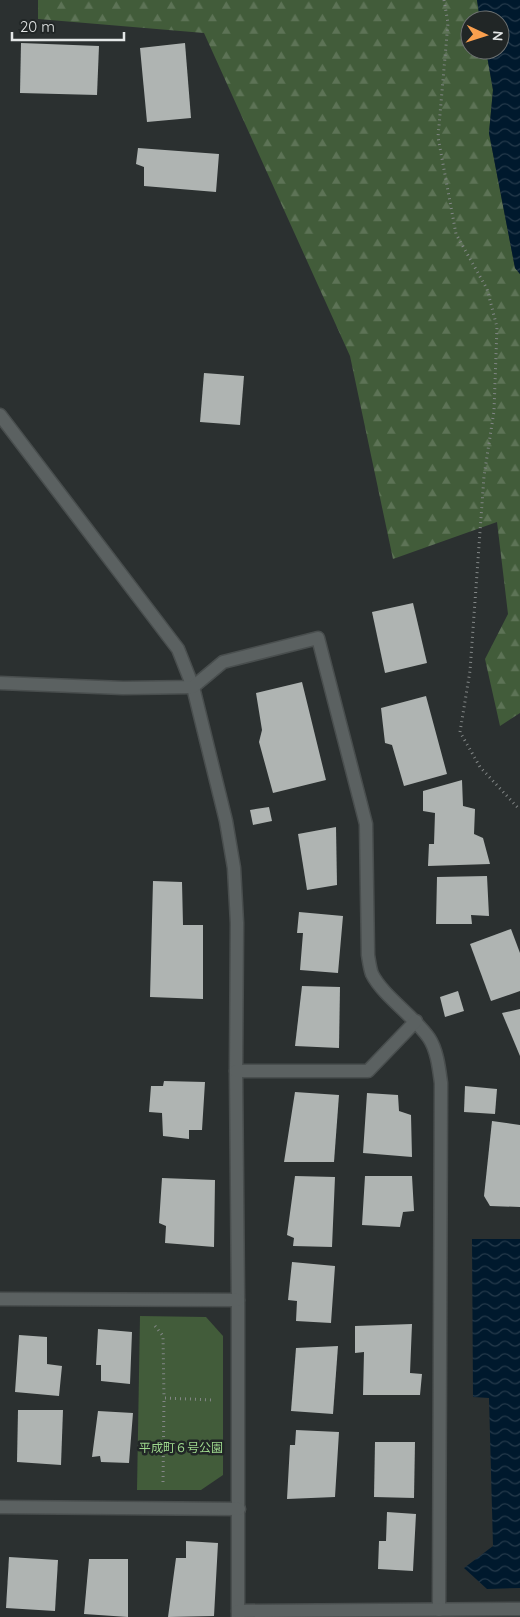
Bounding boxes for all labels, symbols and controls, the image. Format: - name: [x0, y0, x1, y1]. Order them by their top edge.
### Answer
- scale bar: [12, 10, 125, 42]
- north arrow: [460, 10, 510, 60]
- text: 20 m: [20, 17, 55, 36]
- text: N: [489, 30, 507, 42]
- park label: 平成町６号公園: [139, 1440, 223, 1455]

